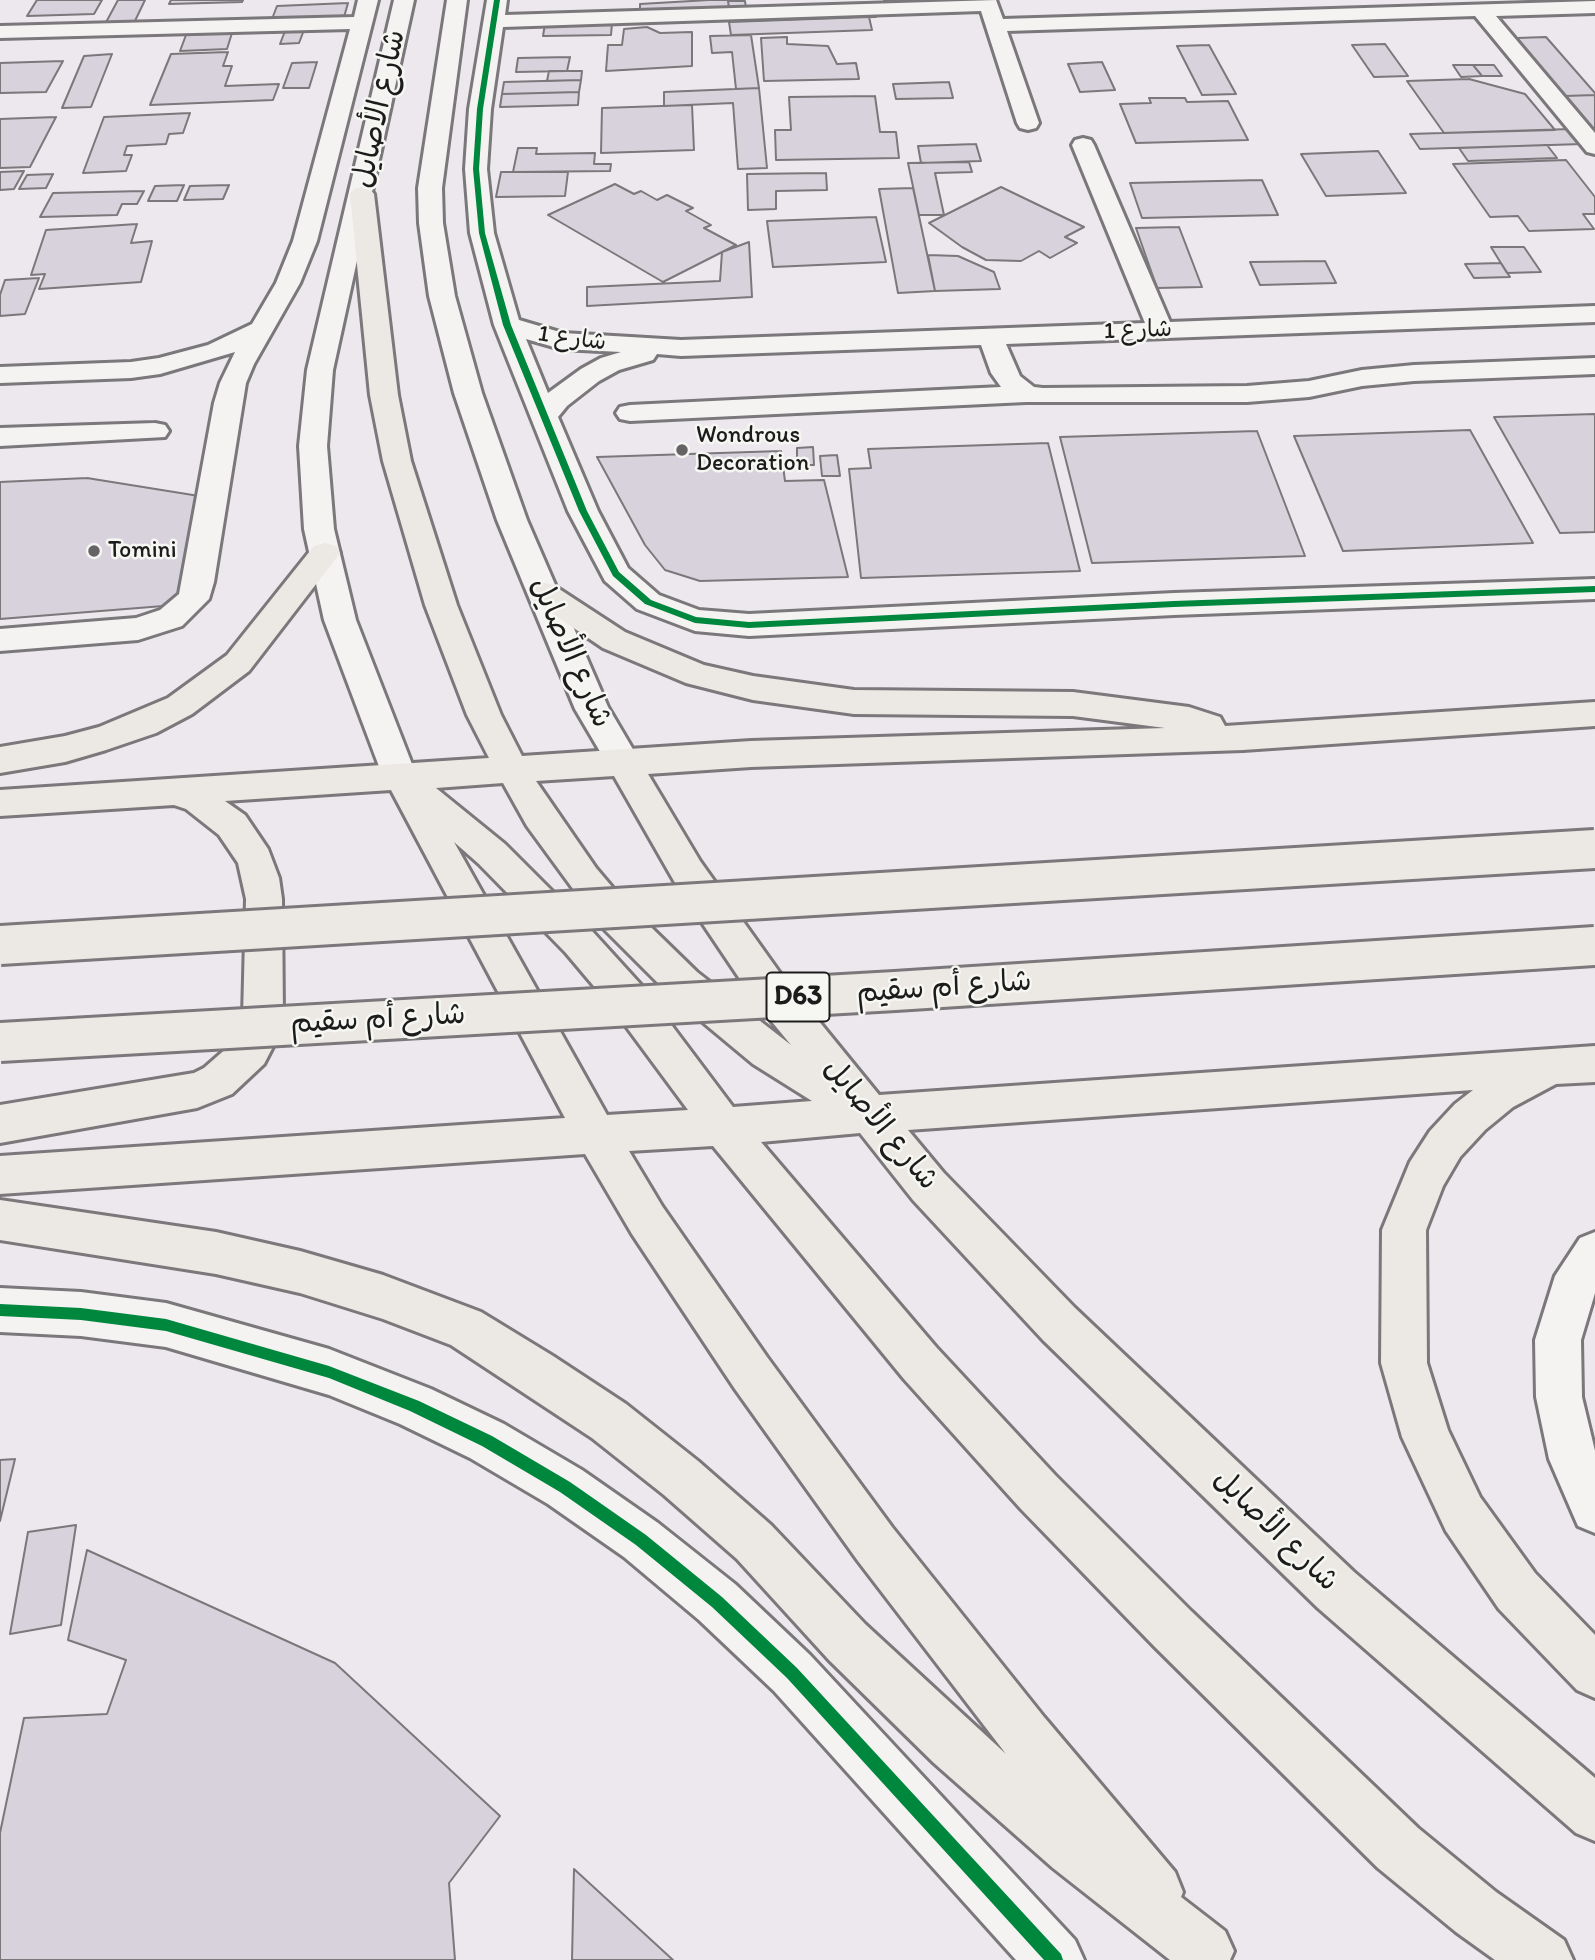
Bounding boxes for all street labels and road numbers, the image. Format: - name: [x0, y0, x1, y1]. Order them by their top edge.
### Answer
- street label: شارع الأصايل: [346, 27, 414, 191]
- street label: شارع 1: [1103, 315, 1173, 347]
- street label: شارع 1: [536, 320, 608, 358]
- street label: شارع الأصايل: [521, 572, 619, 734]
- street label: شارع أم سقيم: [855, 964, 1033, 1012]
- road number: D63: [766, 972, 830, 1021]
- street label: شارع أم سقيم: [289, 997, 467, 1043]
- street label: شارع الأصايل: [815, 1052, 945, 1198]
- street label: شارع الأصايل: [1205, 1462, 1345, 1600]

